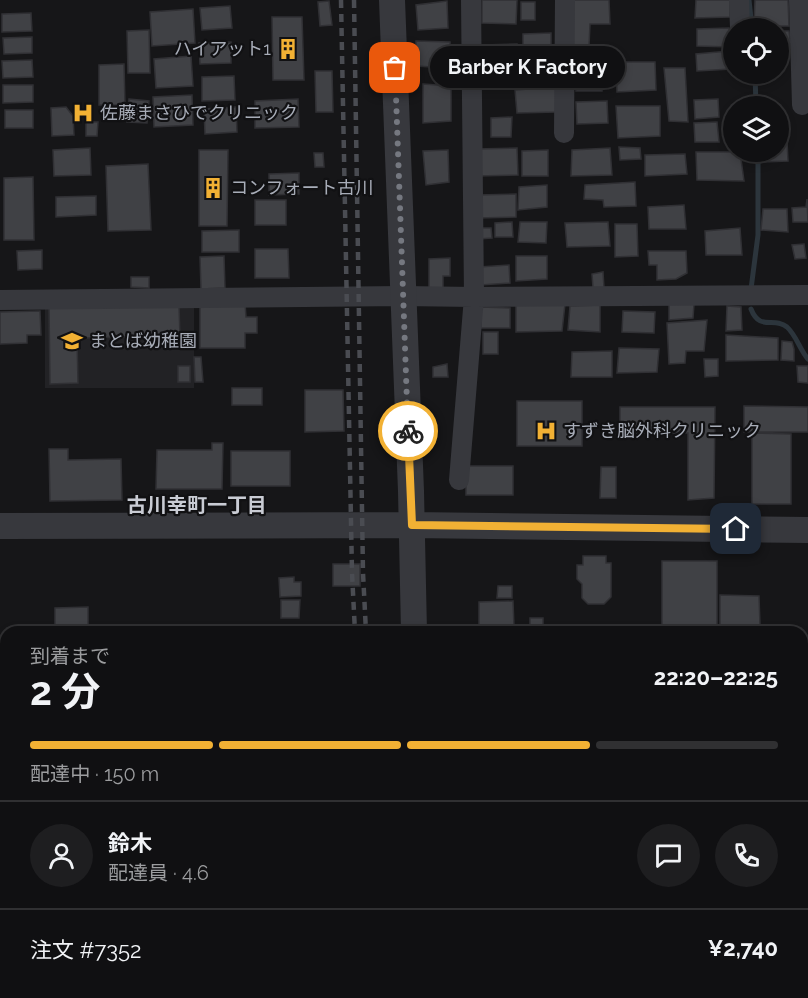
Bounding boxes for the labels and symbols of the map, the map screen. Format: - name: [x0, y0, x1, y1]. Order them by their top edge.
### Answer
- building icon: ハイアット1: [276, 37, 300, 61]
- place label: ハイアット1: [174, 38, 271, 59]
- pin: [369, 42, 420, 93]
- callout: Barber K Factory: [431, 47, 626, 89]
- hospital icon: 佐藤まさひでクリニック: [71, 101, 95, 125]
- place label: 佐藤まさひでクリニック: [100, 102, 298, 123]
- building icon: コンフォート古川: [201, 176, 225, 200]
- place label: コンフォート古川: [230, 177, 373, 198]
- school or university icon: まとば幼稚園: [60, 329, 84, 353]
- place label: まとば幼稚園: [89, 330, 197, 351]
- courier: [378, 401, 438, 461]
- hospital icon: すずき脳外科クリニック: [534, 419, 558, 443]
- place label: すずき脳外科クリニック: [563, 420, 761, 441]
- district label: 古川幸町一丁目: [127, 493, 267, 517]
- pin: [710, 503, 761, 554]

